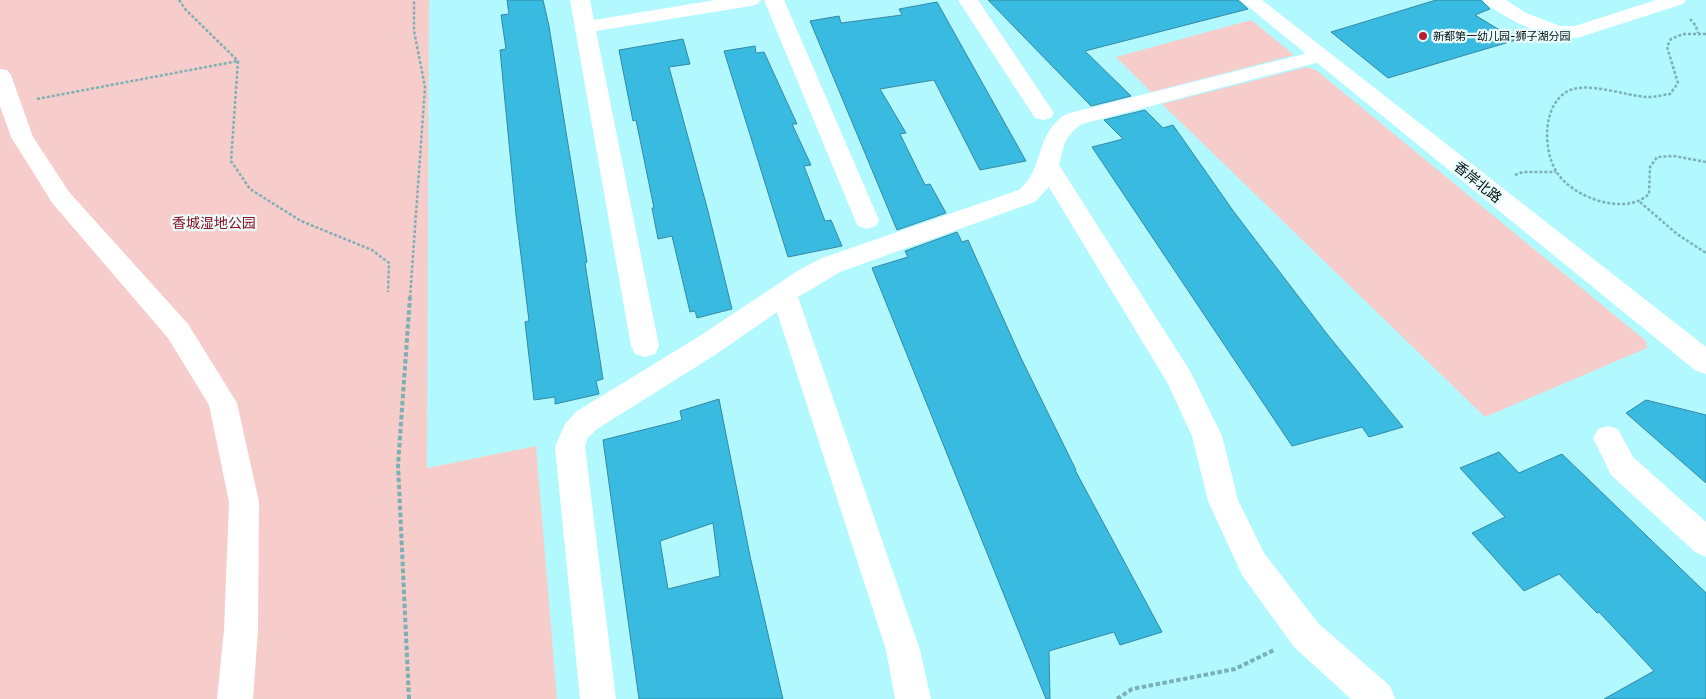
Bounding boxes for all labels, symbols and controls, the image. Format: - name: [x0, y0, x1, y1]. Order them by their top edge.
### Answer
- marker: 新都第一幼儿园-狮子湖分园: [1417, 30, 1429, 42]
- place label: 新都第一幼儿园-狮子湖分园: [1433, 30, 1571, 43]
- street label: 香岸北路: [1451, 158, 1505, 206]
- park label: 香城湿地公园: [172, 215, 256, 231]

